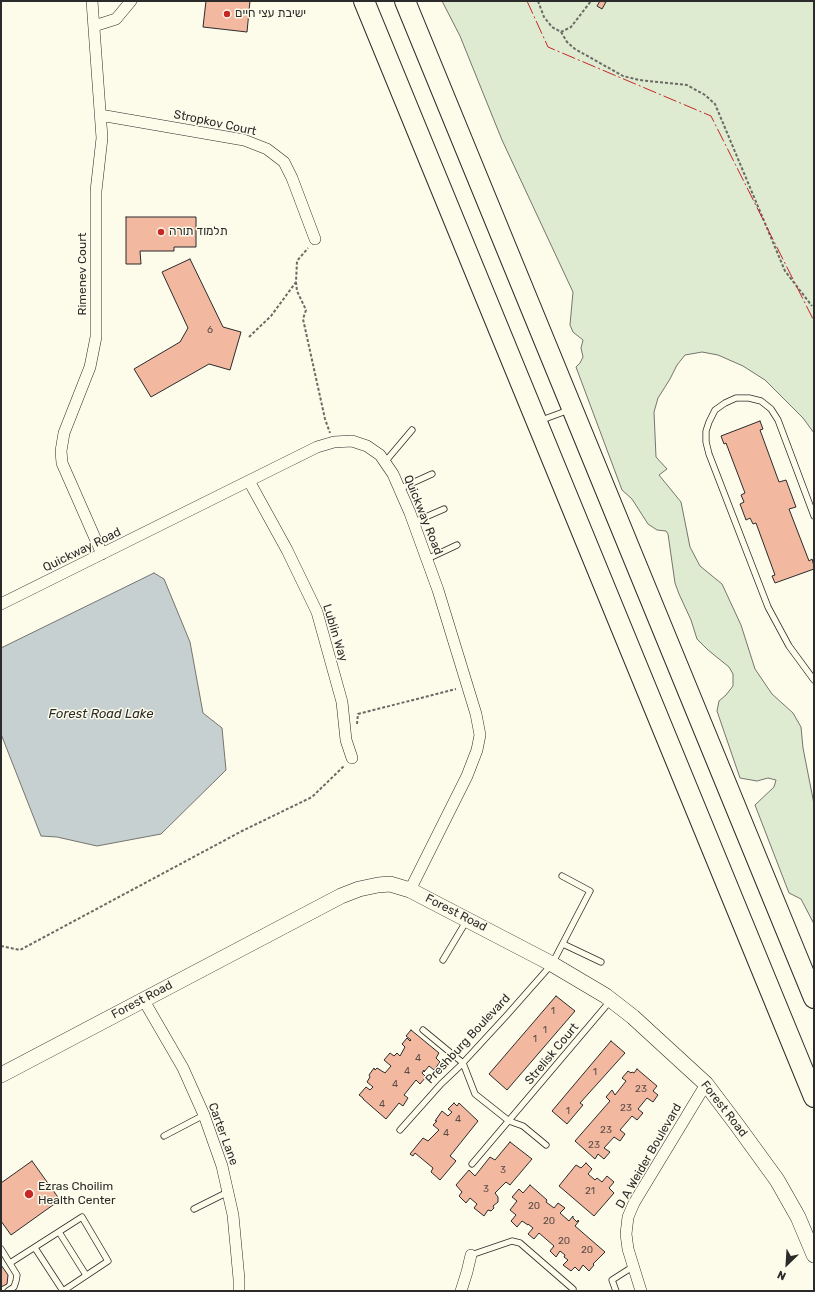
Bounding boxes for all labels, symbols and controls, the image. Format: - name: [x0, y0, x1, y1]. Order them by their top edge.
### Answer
- place label: ישיבת עצי חיים: [235, 7, 306, 21]
- marker: ישיבת עצי חיים: [222, 9, 232, 19]
- street label: Stropkov Court: [172, 107, 258, 139]
- place label: תלמוד תורה: [169, 225, 228, 239]
- marker: תלמוד תורה: [156, 227, 166, 237]
- street label: Rimenev Court: [76, 233, 90, 315]
- house number: 6: [207, 324, 213, 336]
- street label: Quickway Road: [400, 473, 446, 557]
- street label: Quickway Road: [41, 525, 123, 575]
- street label: Lublin Way: [319, 602, 351, 664]
- water label: Forest Road Lake: [49, 706, 153, 722]
- street label: Forest Road: [423, 891, 489, 935]
- street label: Forest Road: [109, 978, 175, 1022]
- street label: Preshburg Boulevard: [423, 991, 513, 1087]
- house number: 1: [551, 1005, 555, 1017]
- street label: Strelisk Court: [522, 1020, 582, 1088]
- house number: 1: [543, 1024, 547, 1036]
- house number: 1: [533, 1033, 537, 1045]
- house number: 4: [415, 1052, 421, 1064]
- house number: 4: [404, 1065, 410, 1077]
- house number: 1: [593, 1066, 597, 1078]
- house number: 4: [392, 1078, 398, 1090]
- street label: Forest Road: [698, 1078, 750, 1140]
- house number: 23: [635, 1083, 647, 1095]
- house number: 4: [379, 1098, 385, 1110]
- street label: Carter Lane: [205, 1101, 241, 1167]
- street label: D A Weider Boulevard: [613, 1101, 685, 1211]
- house number: 23: [620, 1102, 632, 1114]
- house number: 1: [566, 1105, 570, 1117]
- house number: 4: [455, 1113, 461, 1125]
- house number: 23: [600, 1124, 612, 1136]
- house number: 4: [443, 1127, 449, 1139]
- house number: 23: [588, 1139, 600, 1151]
- house number: 3: [500, 1164, 506, 1176]
- place label: Ezras Choilim Health Center: [38, 1180, 116, 1208]
- house number: 3: [483, 1183, 489, 1195]
- house number: 21: [585, 1185, 595, 1197]
- marker: Ezras Choilim Health Center: [23, 1188, 35, 1200]
- house number: 20: [528, 1200, 540, 1212]
- house number: 20: [543, 1215, 555, 1227]
- house number: 20: [558, 1235, 570, 1247]
- house number: 20: [581, 1244, 593, 1256]
- north arrow: [767, 1244, 807, 1284]
- text: N: [775, 1268, 788, 1283]

